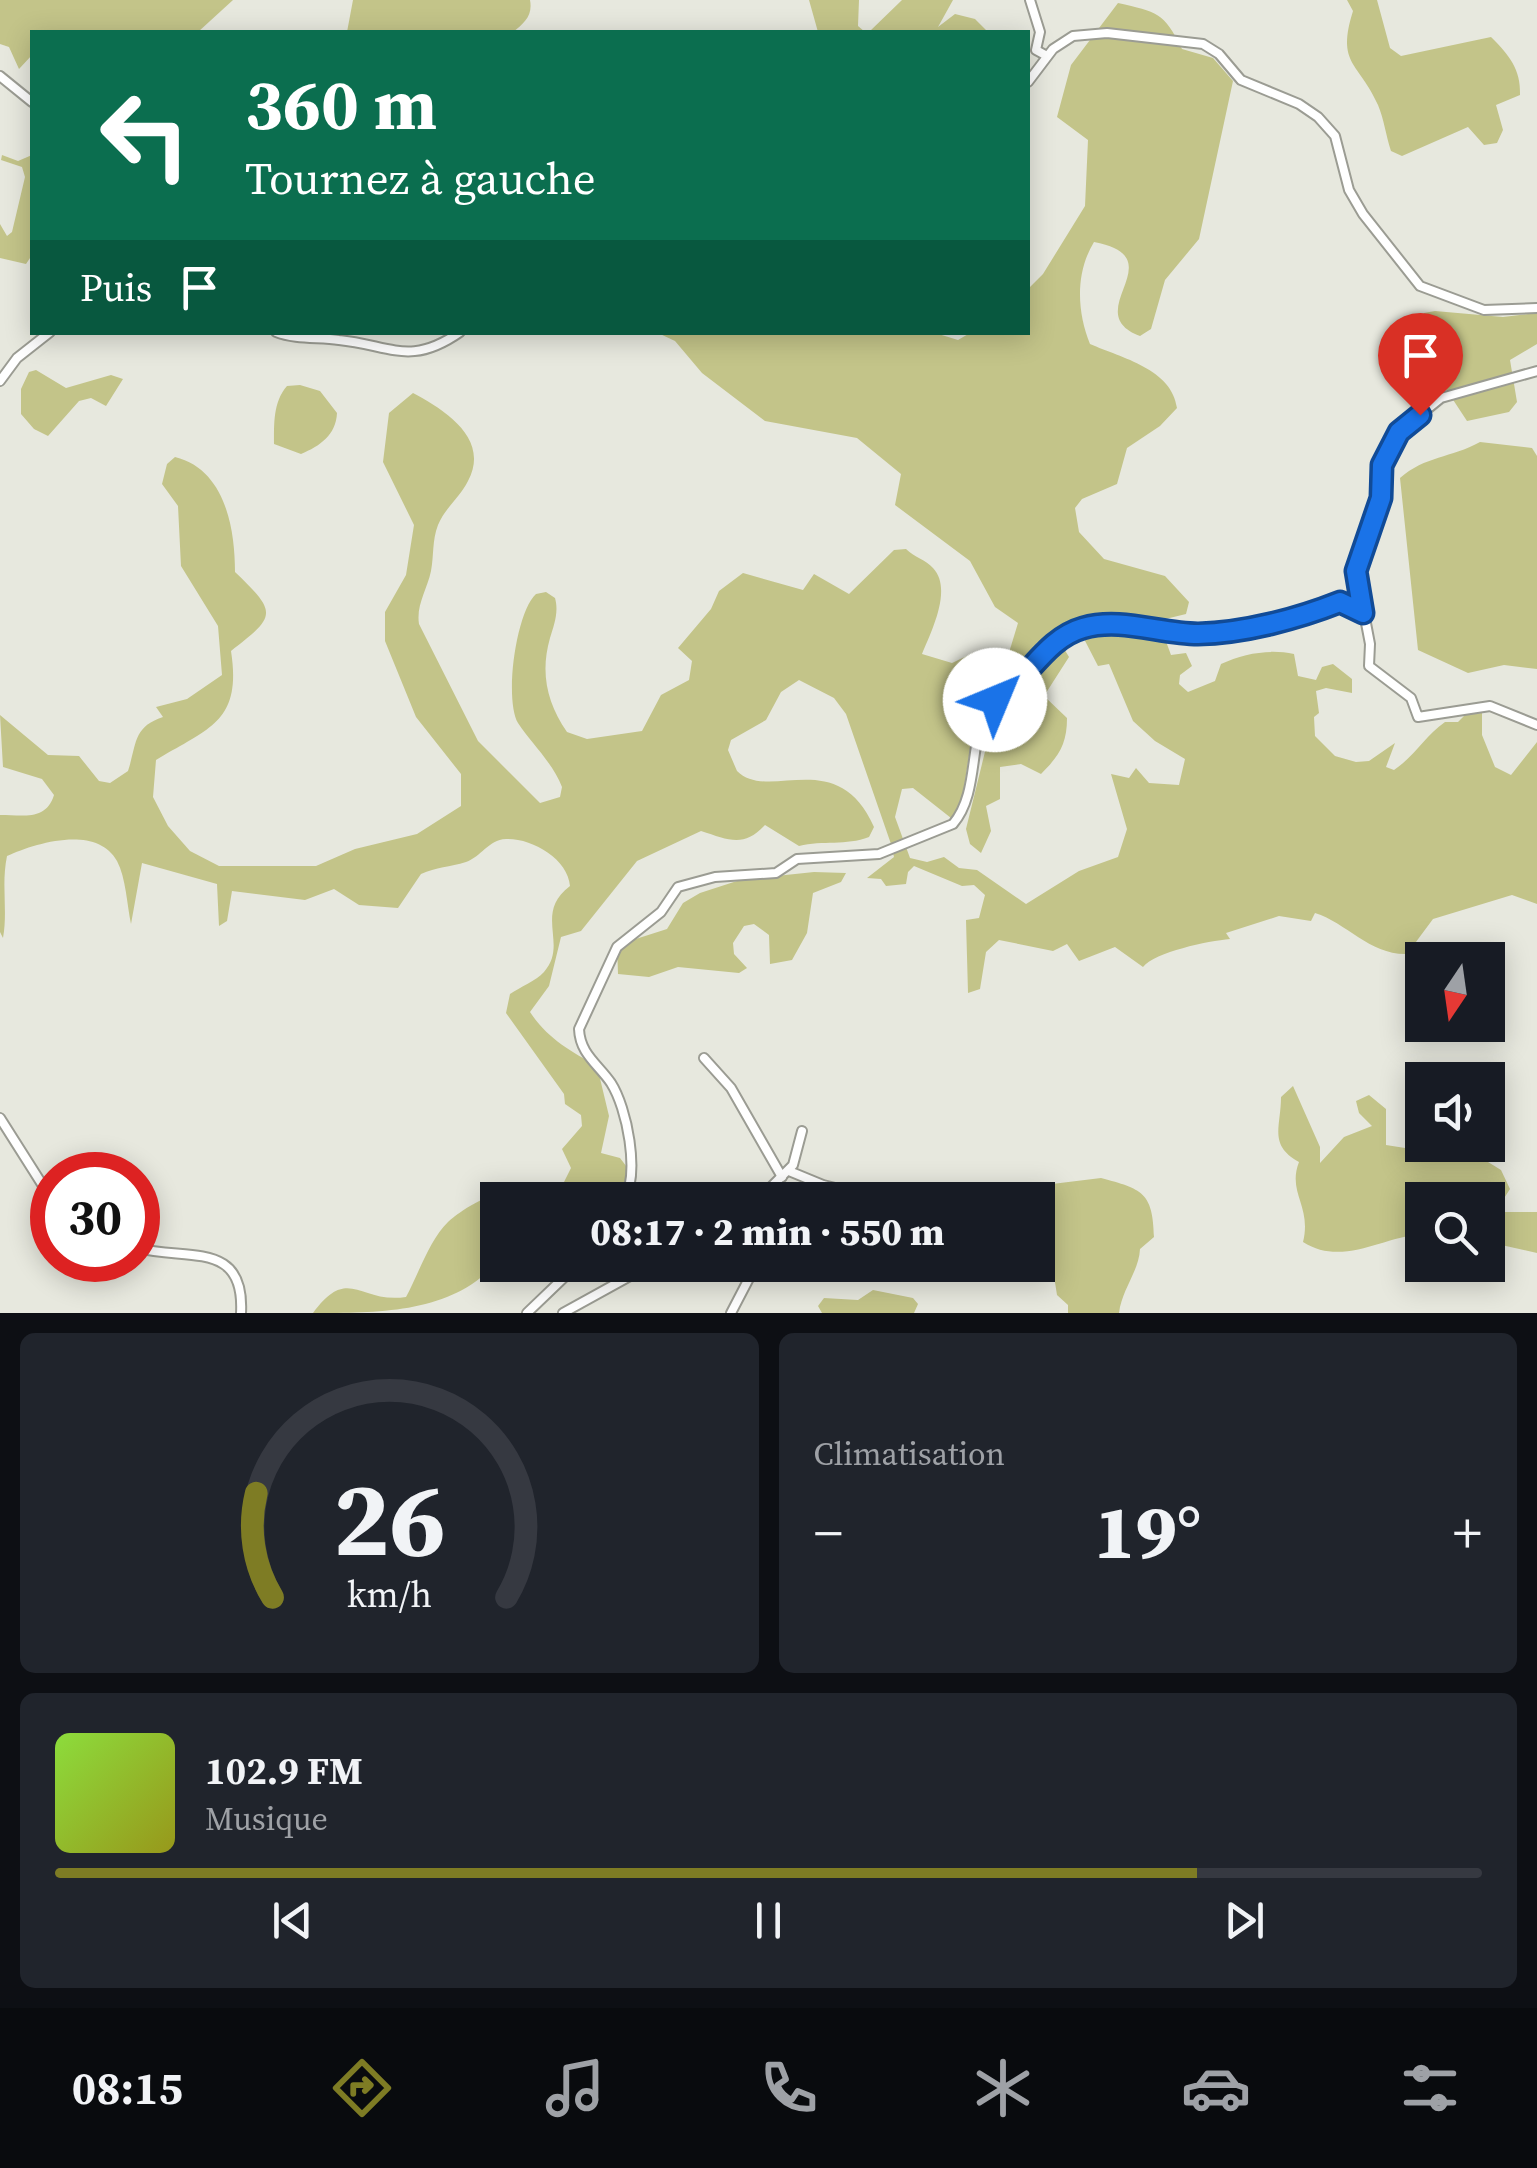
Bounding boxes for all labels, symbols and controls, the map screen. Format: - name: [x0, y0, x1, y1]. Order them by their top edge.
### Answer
- text: 360 m: [245, 56, 437, 152]
- icon: left: [80, 70, 210, 200]
- text: Tournez à gauche: [245, 147, 596, 209]
- icon: arrive: [172, 260, 227, 315]
- text: Puis: [80, 262, 152, 314]
- pin: [1378, 313, 1463, 416]
- icon: arrive: [1393, 328, 1448, 383]
- position arrow: [943, 648, 1047, 752]
- north arrow: [1405, 942, 1505, 1042]
- map controls: [1405, 942, 1505, 1282]
- button: sound: [1405, 1062, 1505, 1162]
- speed limit sign: 30: [30, 1152, 160, 1282]
- button: search: [1405, 1182, 1505, 1282]
- text: 08:17 · 2 min · 550 m: [590, 1206, 945, 1258]
- text: Climatisation: [814, 1432, 1005, 1476]
- text: 26: [333, 1447, 446, 1590]
- text: 19°: [1094, 1480, 1201, 1583]
- text: −: [814, 1495, 843, 1570]
- text: +: [1453, 1495, 1482, 1570]
- text: km/h: [347, 1570, 432, 1619]
- text: 102.9 FM: [205, 1745, 363, 1797]
- text: Musique: [205, 1797, 328, 1841]
- icon: previous: [265, 1893, 320, 1948]
- icon: pause: [741, 1893, 796, 1948]
- icon: next: [1217, 1893, 1272, 1948]
- icon: directions: [327, 2053, 397, 2123]
- icon: music: [540, 2053, 610, 2123]
- icon: phone: [754, 2053, 824, 2123]
- icon: climate: [968, 2053, 1038, 2123]
- icon: car: [1181, 2053, 1251, 2123]
- icon: filters: [1395, 2053, 1465, 2123]
- text: 08:15: [72, 2057, 183, 2119]

